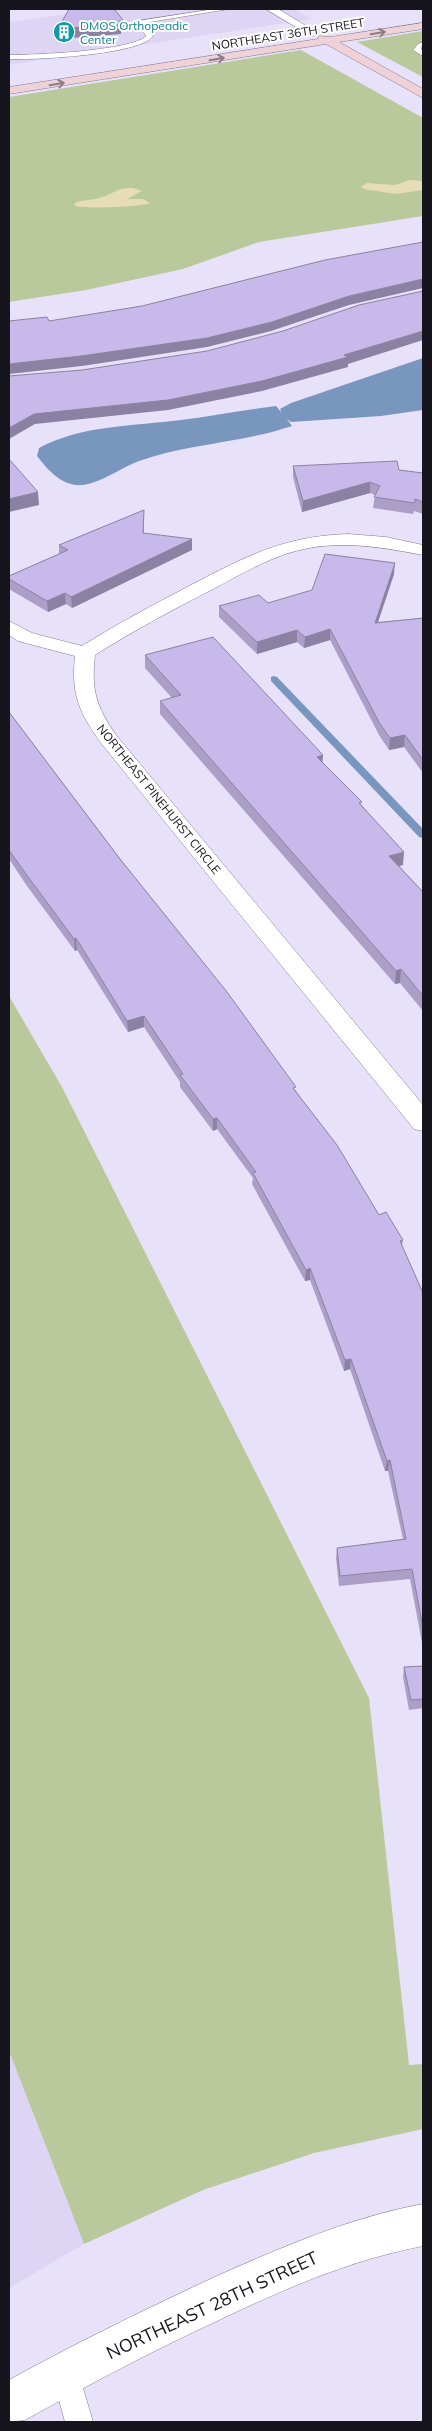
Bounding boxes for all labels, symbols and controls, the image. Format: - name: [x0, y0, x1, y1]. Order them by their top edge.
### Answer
- street label: NORTHEAST 36TH STREET: [211, 14, 366, 53]
- place label: DMOS Orthopeadic Center: [80, 18, 188, 47]
- building icon: DMOS Orthopeadic Center: [52, 20, 76, 44]
- one-way arrow: [370, 28, 386, 38]
- one-way arrow: [209, 53, 225, 63]
- one-way arrow: [49, 79, 65, 89]
- street label: NORTHEAST PINEHURST CIRCLE: [94, 721, 224, 877]
- street label: NORTHEAST 28TH STREET: [102, 2246, 322, 2364]

